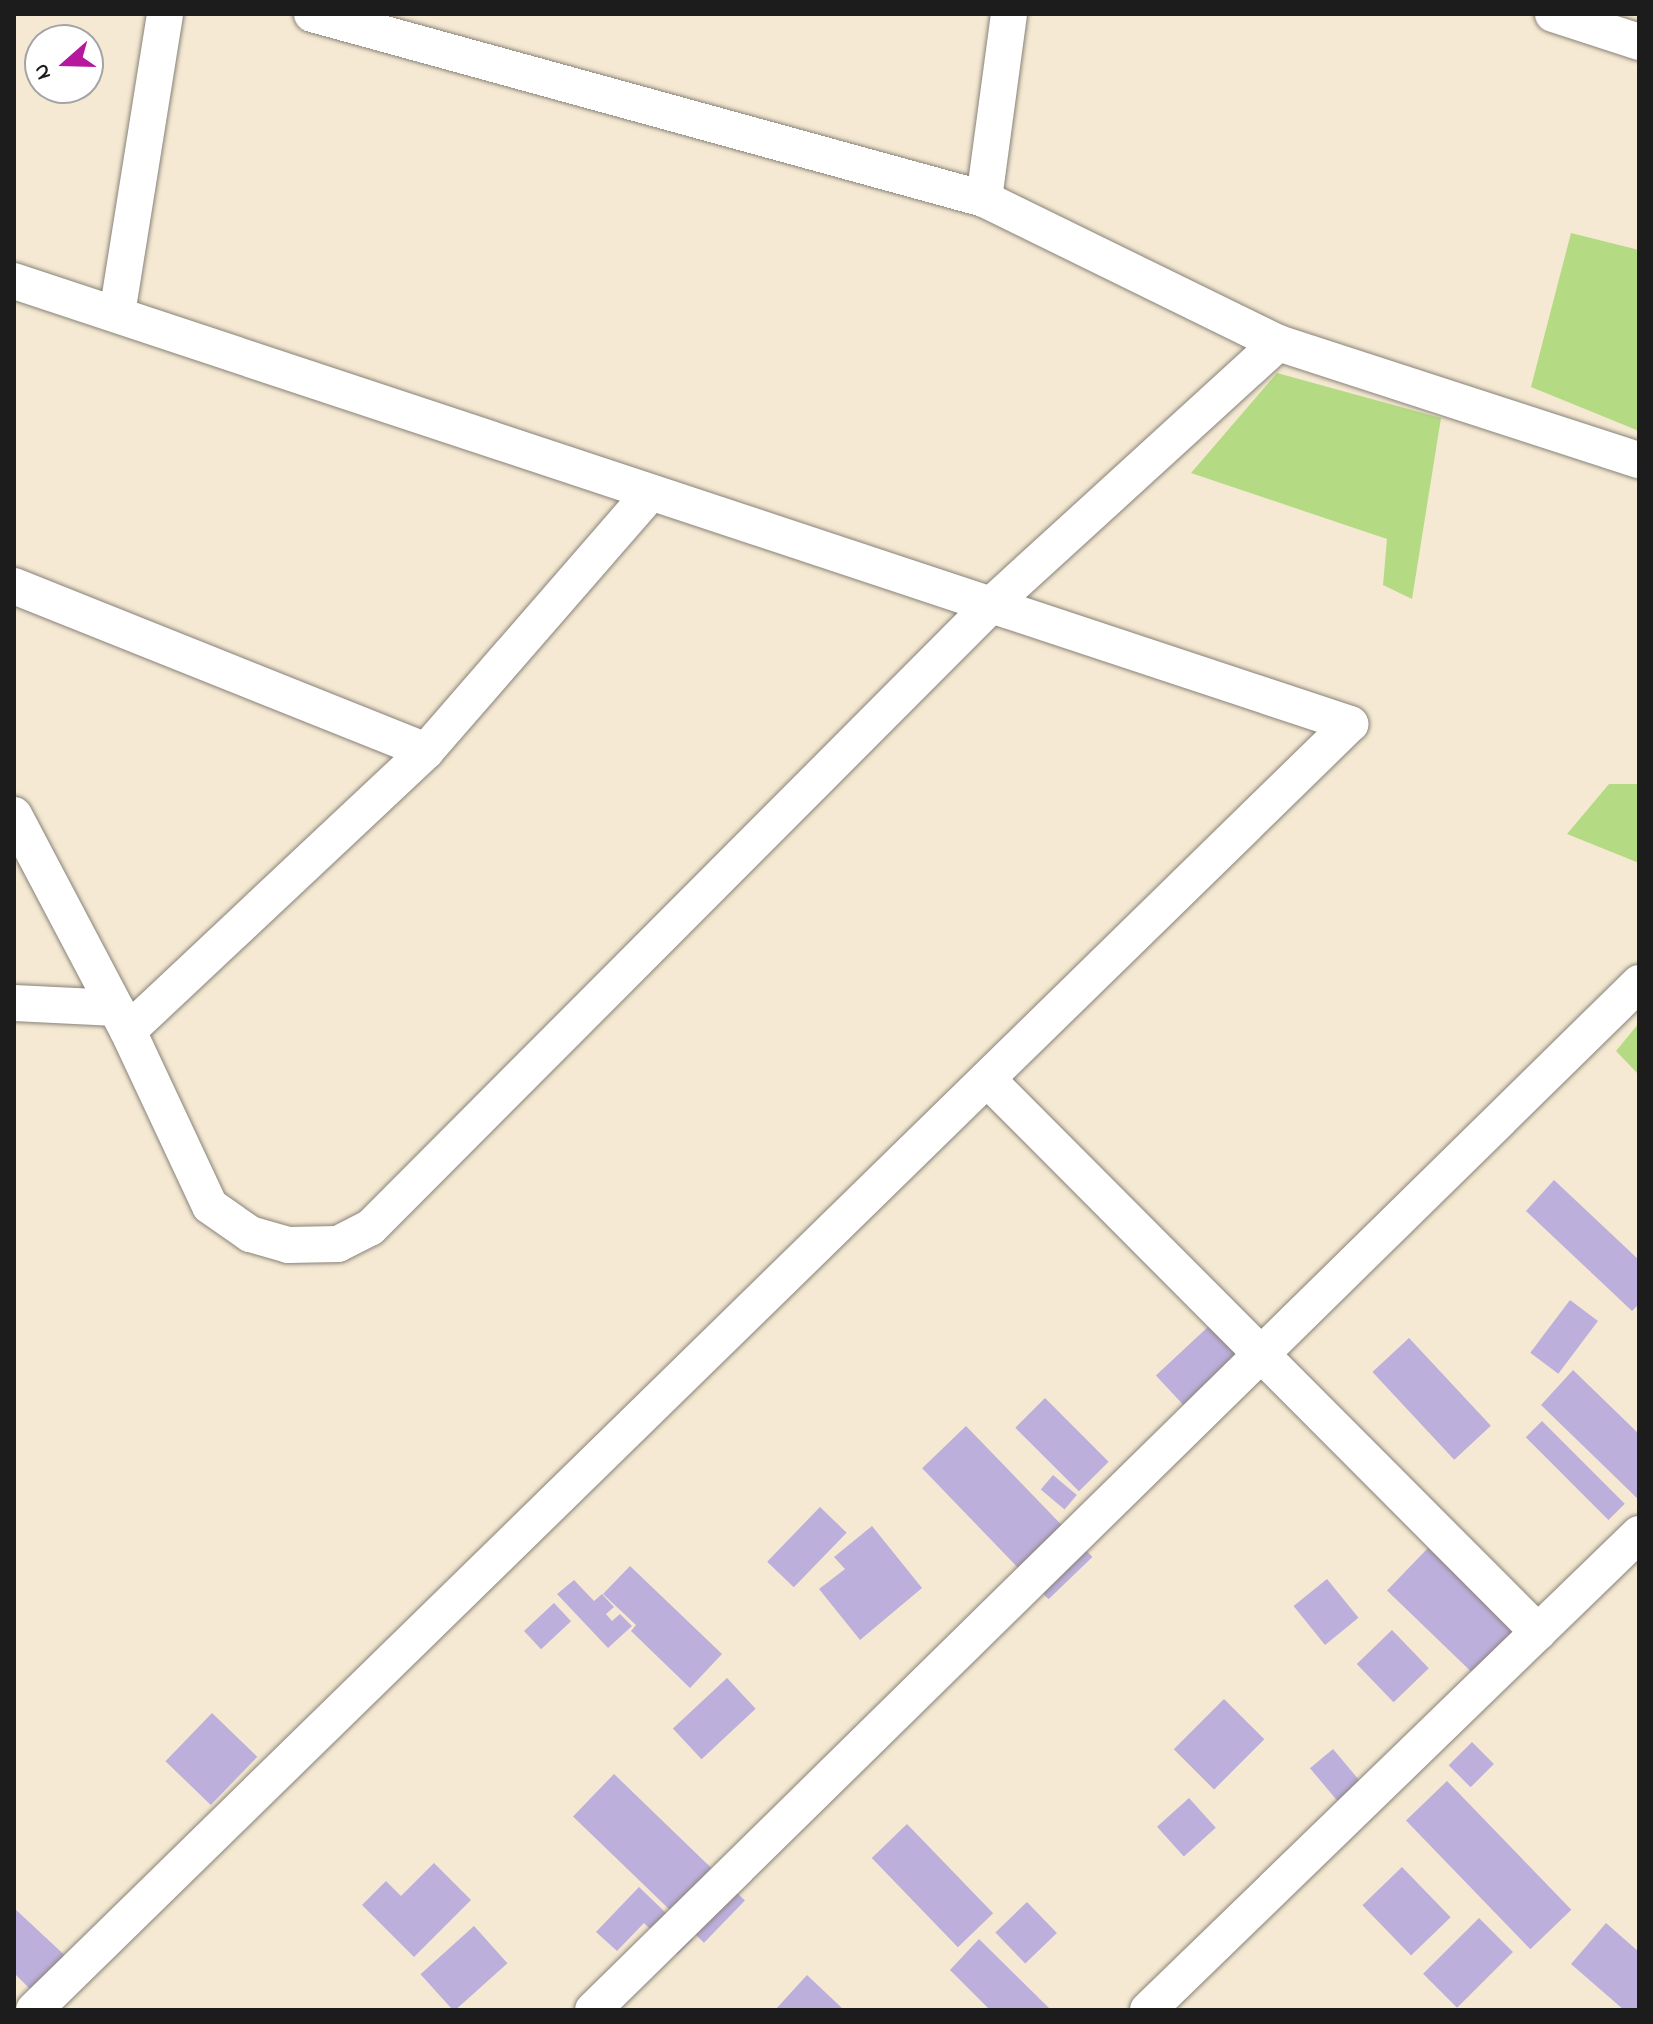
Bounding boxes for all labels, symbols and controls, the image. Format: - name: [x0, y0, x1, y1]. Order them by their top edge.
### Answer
- north arrow: [24, 24, 104, 104]
- text: N: [26, 59, 61, 84]

